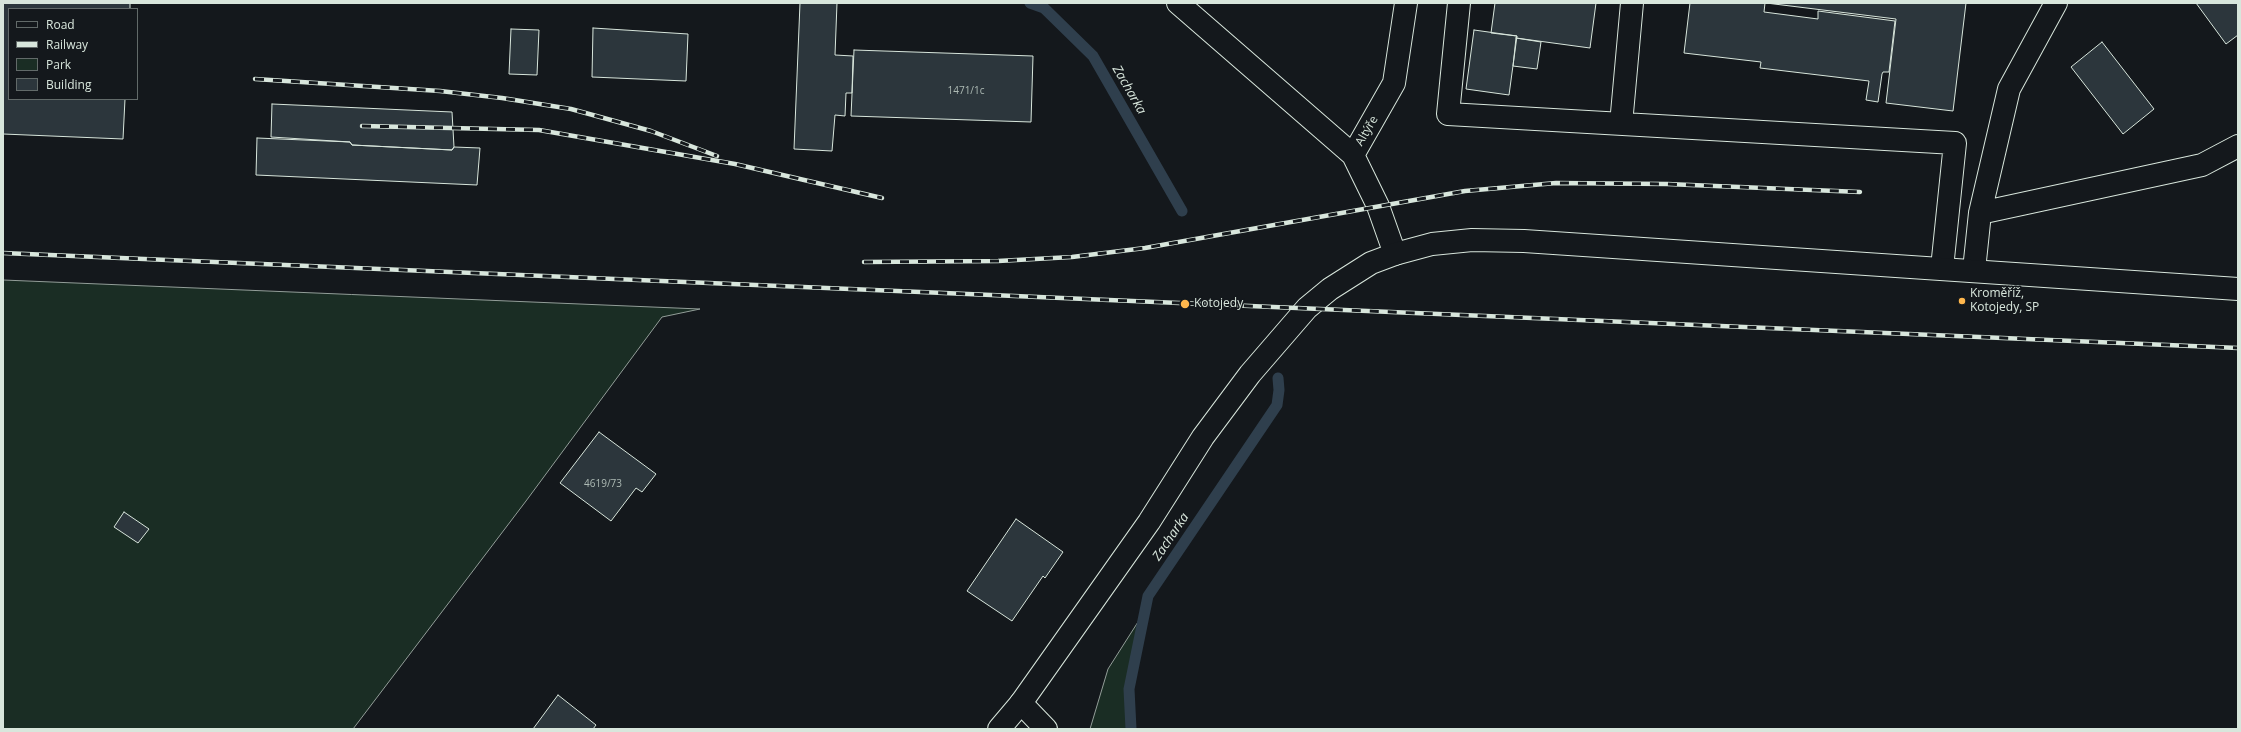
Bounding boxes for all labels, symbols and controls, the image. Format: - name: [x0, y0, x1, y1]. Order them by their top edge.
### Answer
- legend: [8, 8, 138, 100]
- text: Road: [46, 16, 75, 33]
- text: Railway: [46, 36, 88, 53]
- text: Park: [46, 56, 71, 73]
- water label: Zacharka: [1109, 63, 1149, 117]
- text: Building: [46, 76, 91, 93]
- house number: 1471/1c: [947, 85, 985, 97]
- street label: Altýře: [1353, 113, 1381, 149]
- place label: Kroměříž, Kotojedy, SP: [1970, 287, 2039, 315]
- marker: Kroměříž, Kotojedy, SP: [1957, 296, 1967, 306]
- place label: Kotojedy: [1194, 297, 1243, 311]
- marker: Kotojedy: [1179, 298, 1191, 310]
- house number: 4619/73: [584, 478, 622, 490]
- water label: Zacharka: [1149, 510, 1193, 564]

